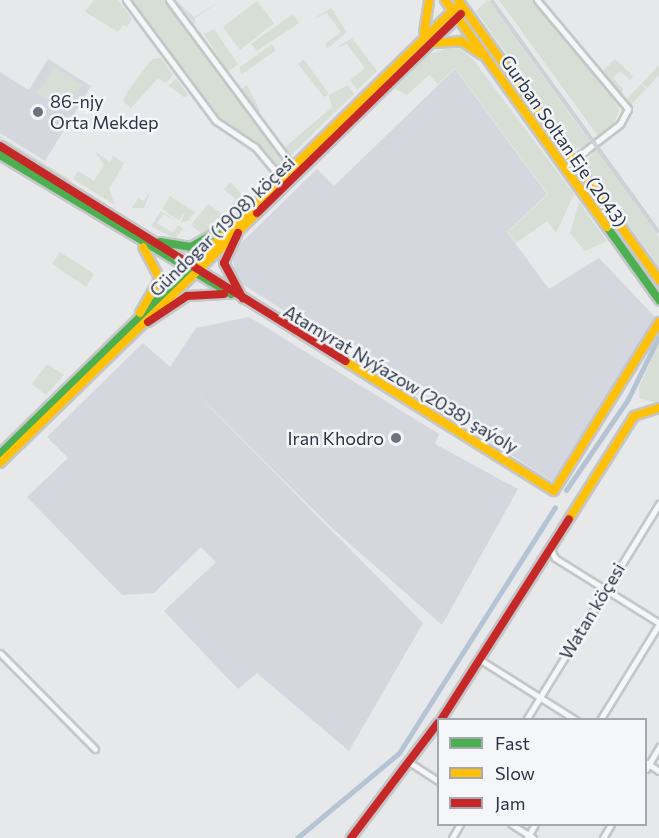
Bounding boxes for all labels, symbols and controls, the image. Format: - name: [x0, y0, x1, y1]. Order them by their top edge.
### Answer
- street label: Gurban Soltan Eje (2043): [496, 51, 632, 231]
- place label: 86-njy Orta Mekdep: [50, 91, 159, 134]
- marker: 86-njy Orta Mekdep: [31, 105, 45, 119]
- street label: Gündogar (1908) köçesi: [145, 151, 299, 301]
- street label: Atamyrat Nyýazow (2038) şaýoly: [280, 300, 522, 458]
- place label: Iran Khodro: [288, 427, 384, 449]
- marker: Iran Khodro: [389, 431, 403, 445]
- street label: Watan köçesi: [555, 559, 629, 663]
- legend: [437, 718, 647, 826]
- text: Fast: [495, 732, 530, 754]
- text: Slow: [495, 762, 535, 784]
- text: Jam: [495, 792, 525, 814]

